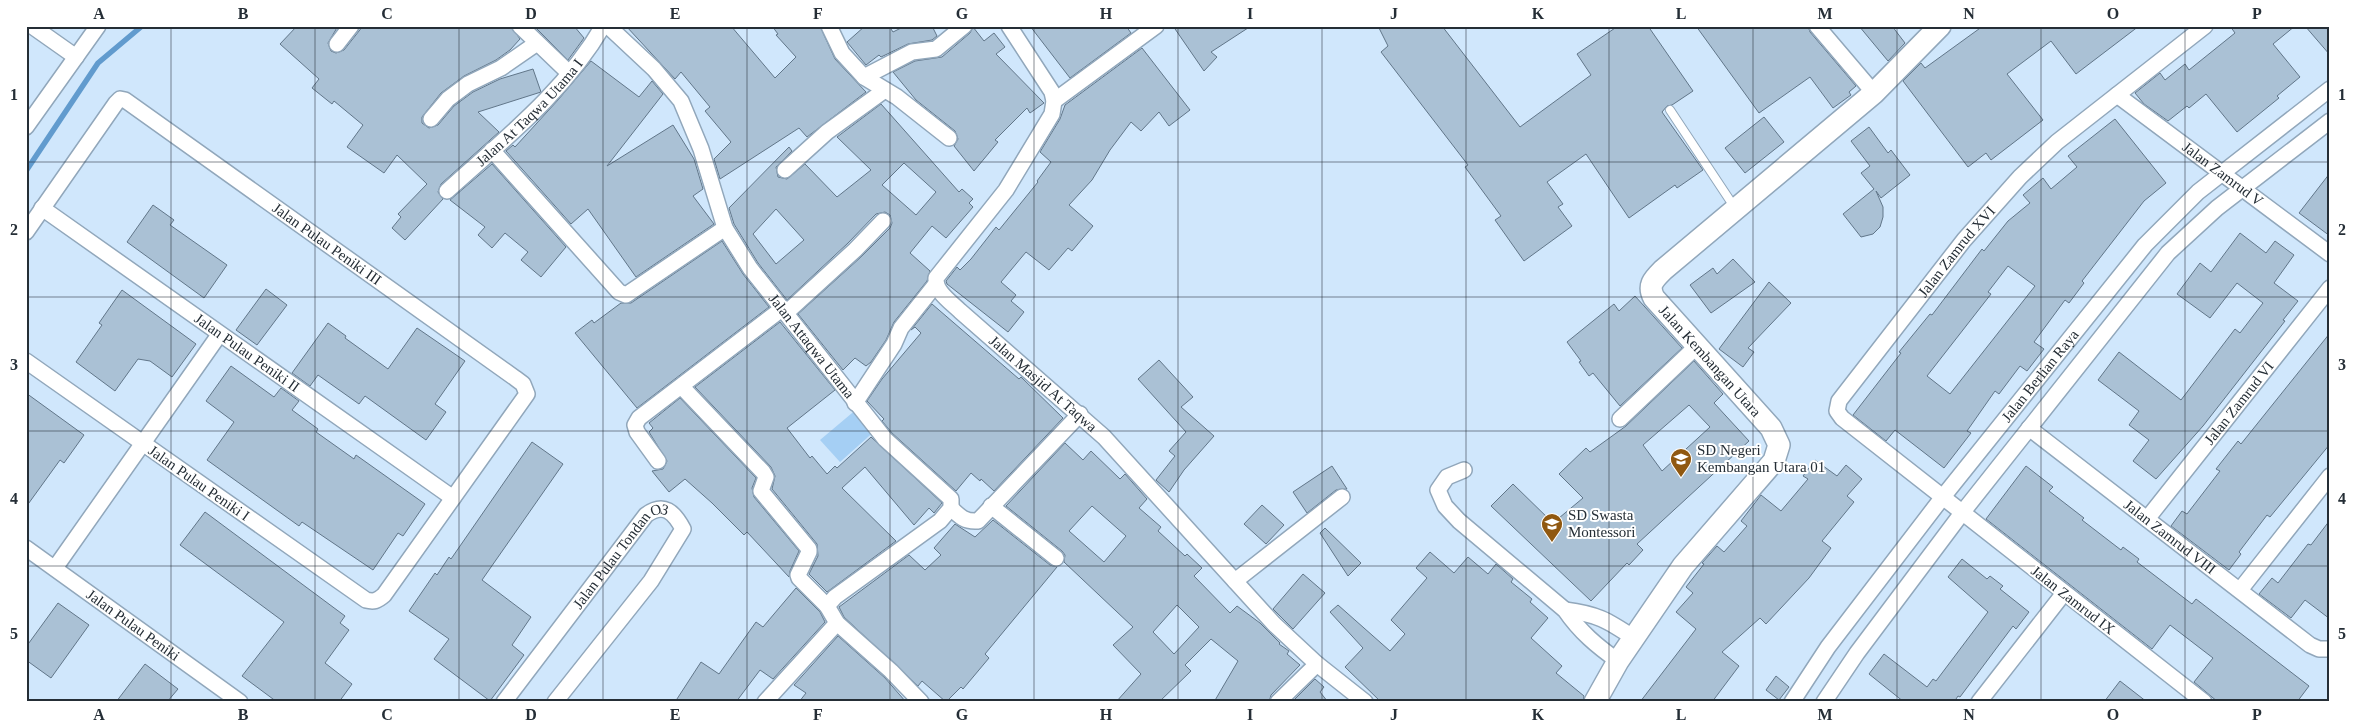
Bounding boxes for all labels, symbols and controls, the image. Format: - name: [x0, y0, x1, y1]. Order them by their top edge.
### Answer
- text: A: [93, 5, 105, 22]
- text: B: [238, 5, 249, 22]
- text: C: [381, 5, 393, 22]
- text: D: [525, 5, 537, 22]
- text: E: [670, 5, 680, 22]
- text: F: [813, 5, 823, 22]
- text: G: [956, 5, 969, 22]
- text: H: [1100, 5, 1113, 22]
- text: I: [1247, 5, 1253, 22]
- text: J: [1390, 5, 1398, 22]
- text: K: [1532, 5, 1545, 22]
- text: L: [1676, 5, 1686, 22]
- text: M: [1817, 5, 1833, 22]
- text: N: [1963, 5, 1975, 22]
- text: O: [2107, 5, 2119, 22]
- text: P: [2252, 5, 2262, 22]
- street label: Jalan At Taqwa Utama I: [473, 56, 586, 169]
- text: 1: [10, 86, 18, 103]
- text: 1: [2338, 86, 2346, 103]
- street label: Jalan Zamrud V: [2179, 139, 2266, 209]
- street label: Jalan Pulau Peniki III: [269, 200, 384, 288]
- street label: Jalan Zamrud XVI: [1915, 203, 1998, 300]
- text: 2: [10, 221, 18, 238]
- text: 2: [2338, 221, 2346, 238]
- street label: Jalan Attaqwa Utama: [766, 291, 858, 402]
- street label: Jalan Kembangan Utara: [1656, 302, 1764, 420]
- street label: Jalan Pulau Peniki II: [192, 310, 303, 395]
- street label: Jalan Berlian Raya: [1998, 326, 2082, 425]
- street label: Jalan Masjid At Taqwa: [986, 332, 1100, 435]
- text: 3: [10, 356, 18, 373]
- text: 3: [2338, 356, 2346, 373]
- street label: Jalan Zamrud VI: [2201, 358, 2277, 448]
- street label: Jalan Pulau Peniki I: [145, 442, 253, 524]
- place label: SD Negeri Kembangan Utara 01: [1697, 442, 1825, 475]
- school or university icon: SD Negeri Kembangan Utara 01: [1669, 447, 1693, 478]
- text: 4: [10, 490, 18, 507]
- text: 4: [2338, 490, 2346, 507]
- street label: Jalan Zamrud VIII: [2121, 496, 2219, 577]
- street label: Jalan Pulau Tondan O3: [570, 501, 670, 612]
- place label: SD Swasta Montessori: [1568, 507, 1636, 540]
- school or university icon: SD Swasta Montessori: [1540, 512, 1564, 543]
- street label: Jalan Zamrud IX: [2028, 562, 2118, 638]
- street label: Jalan Pulau Peniki: [83, 586, 183, 664]
- text: 5: [10, 625, 18, 642]
- text: 5: [2338, 625, 2346, 642]
- text: A: [93, 706, 105, 723]
- text: B: [238, 706, 249, 723]
- text: C: [381, 706, 393, 723]
- text: D: [525, 706, 537, 723]
- text: E: [670, 706, 680, 723]
- text: F: [813, 706, 823, 723]
- text: G: [956, 706, 969, 723]
- text: H: [1100, 706, 1113, 723]
- text: I: [1247, 706, 1253, 723]
- text: J: [1390, 706, 1398, 723]
- text: K: [1532, 706, 1545, 723]
- text: L: [1676, 706, 1686, 723]
- text: M: [1817, 706, 1833, 723]
- text: N: [1963, 706, 1975, 723]
- text: O: [2107, 706, 2119, 723]
- text: P: [2252, 706, 2262, 723]

